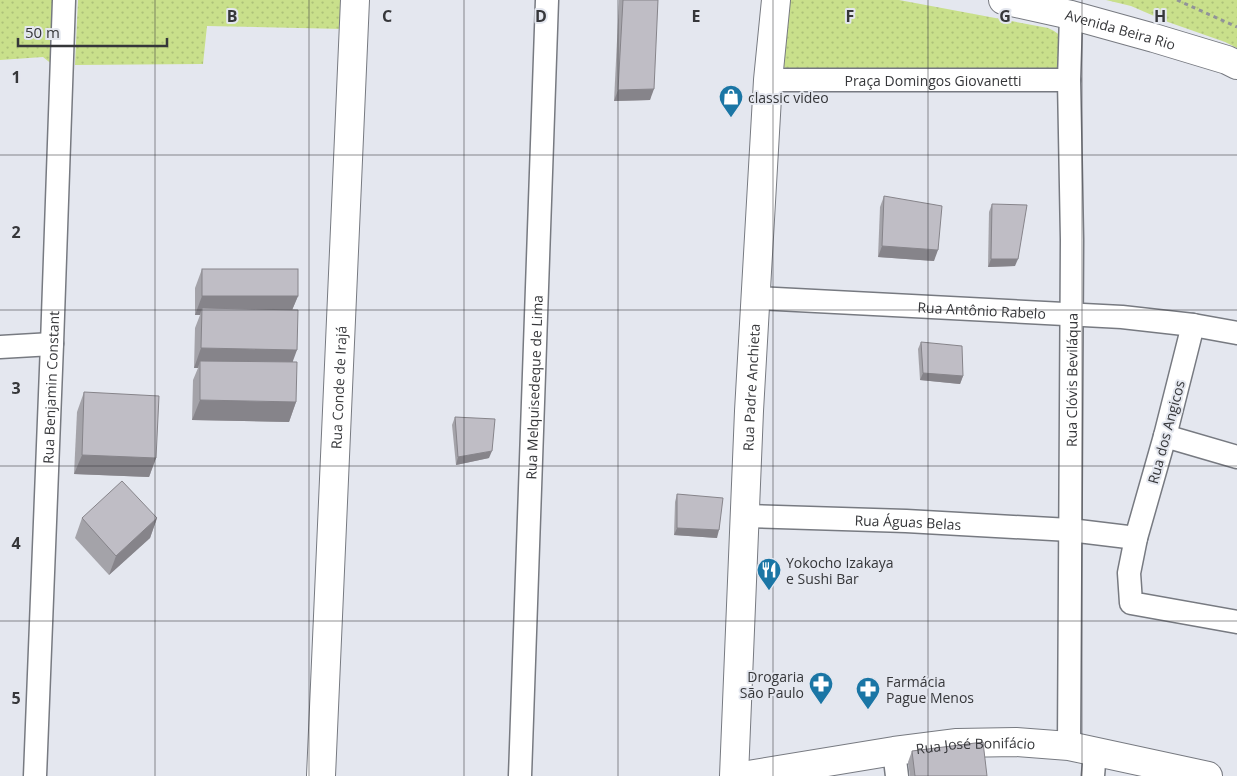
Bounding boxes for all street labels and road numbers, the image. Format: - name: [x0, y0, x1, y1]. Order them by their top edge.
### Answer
- street label: Avenida Beira Rio: [1063, 4, 1178, 54]
- street label: Praça Domingos Giovanetti: [844, 71, 1022, 90]
- street label: Rua Melquisedeque de Lima: [521, 295, 546, 480]
- street label: Rua Antônio Rabelo: [917, 297, 1046, 323]
- street label: Rua Benjamin Constant: [38, 310, 63, 464]
- street label: Rua Clóvis Beviláqua: [1061, 313, 1081, 447]
- street label: Rua Padre Anchieta: [738, 323, 763, 451]
- street label: Rua Conde de Irajá: [326, 325, 350, 449]
- street label: Rua dos Angicos: [1143, 378, 1189, 486]
- street label: Rua Águas Belas: [854, 510, 962, 534]
- street label: Rua José Bonifácio: [915, 732, 1036, 758]

